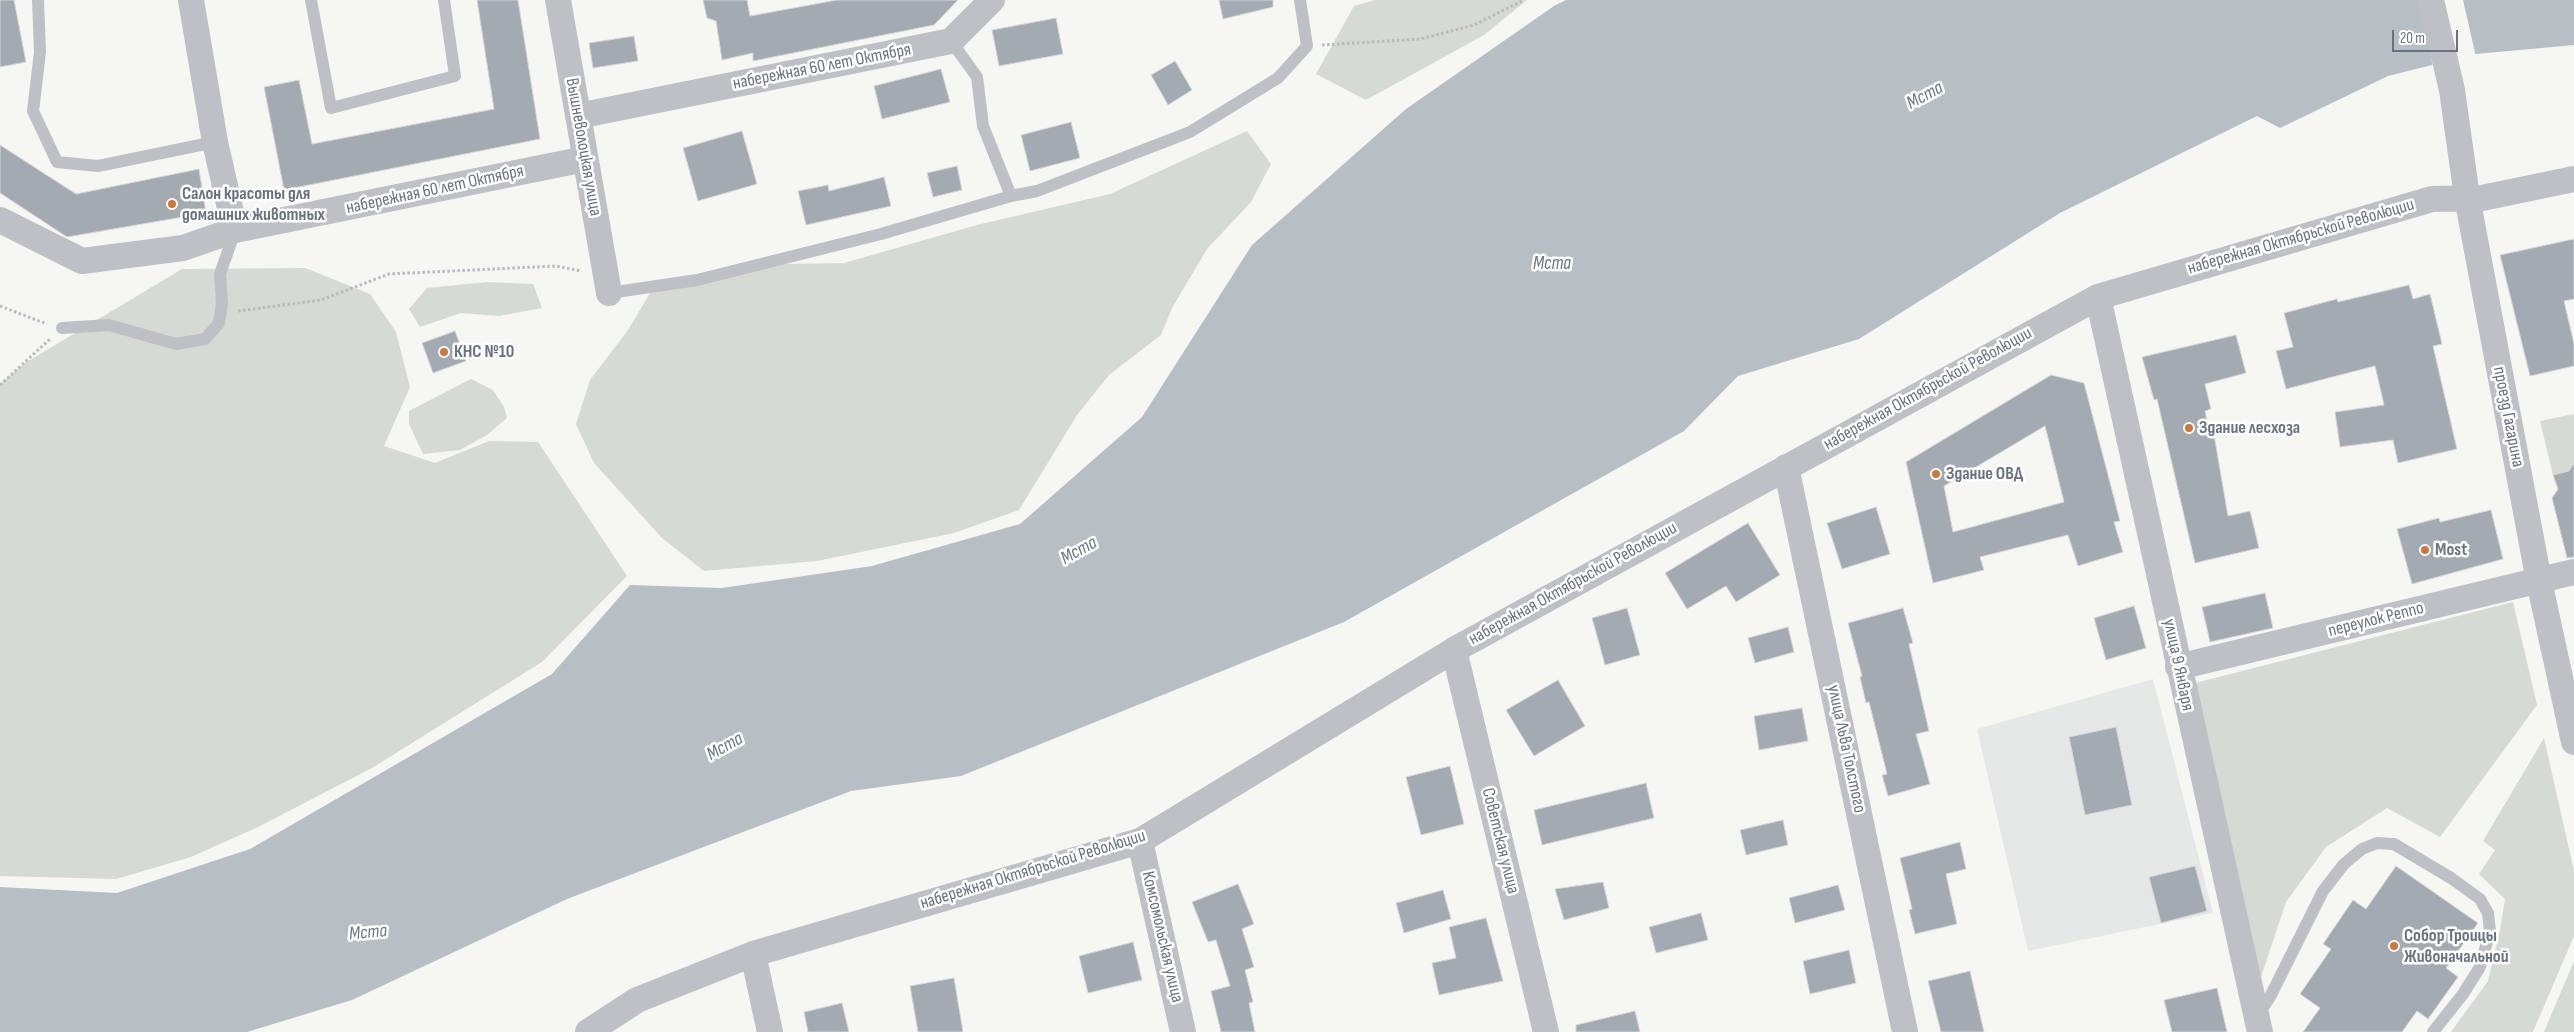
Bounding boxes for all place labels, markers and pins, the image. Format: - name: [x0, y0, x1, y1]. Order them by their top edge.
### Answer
- place label: Салон красоты для домашних животных: [182, 183, 325, 225]
- marker: Салон красоты для домашних животных: [166, 198, 178, 210]
- place label: КНС №10: [454, 341, 514, 363]
- marker: КНС №10: [438, 346, 450, 358]
- place label: Здание лесхоза: [2199, 417, 2300, 439]
- marker: Здание лесхоза: [2183, 422, 2195, 434]
- place label: Здание ОВД: [1946, 463, 2023, 485]
- marker: Здание ОВД: [1930, 468, 1942, 480]
- place label: Most: [2435, 539, 2467, 561]
- marker: Most: [2419, 544, 2431, 556]
- place label: Собор Троицы Живоначальной: [2404, 925, 2509, 968]
- marker: Собор Троицы Живоначальной: [2388, 940, 2400, 952]

